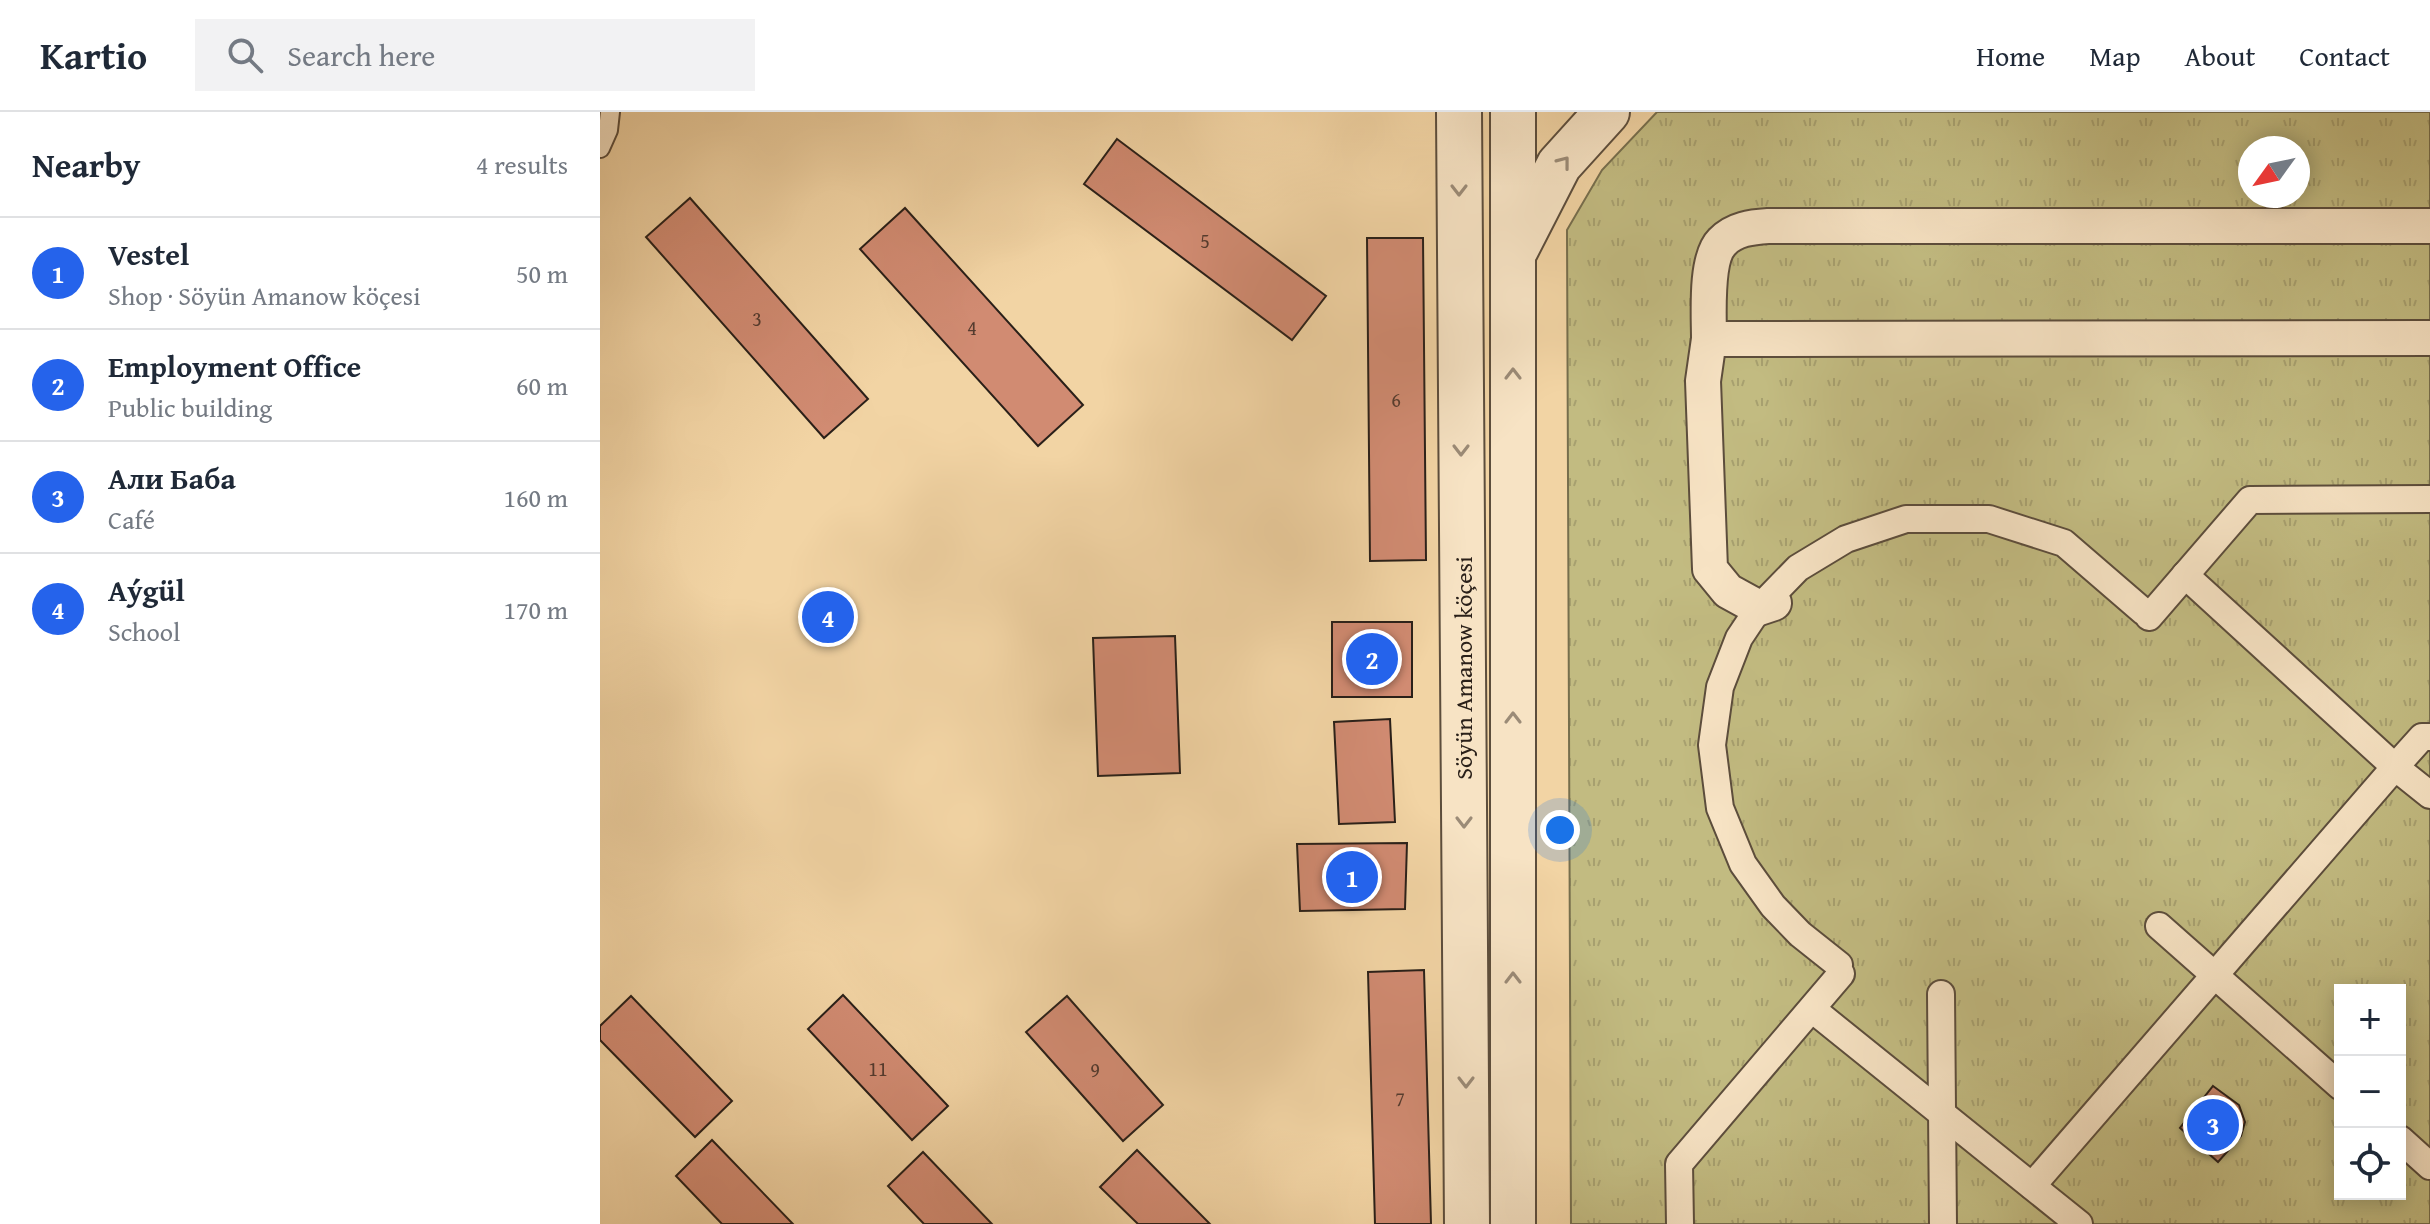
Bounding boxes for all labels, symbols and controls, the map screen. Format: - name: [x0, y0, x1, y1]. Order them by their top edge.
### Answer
- search box: [195, 19, 755, 91]
- text: Kartio: [40, 27, 147, 83]
- icon: search: [223, 33, 267, 77]
- text: Search here: [287, 33, 435, 77]
- text: Home: [1976, 35, 2045, 76]
- text: Map: [2089, 35, 2141, 76]
- text: About: [2185, 35, 2255, 76]
- text: Contact: [2299, 35, 2390, 76]
- north arrow: [2238, 136, 2310, 208]
- text: Nearby: [32, 140, 141, 189]
- text: 4 results: [476, 145, 568, 184]
- one-way arrow: [1554, 156, 1568, 171]
- one-way arrow: [1451, 184, 1468, 197]
- house number: 5: [1200, 226, 1210, 255]
- text: Vestel: [108, 232, 189, 276]
- text: 1: [51, 254, 65, 293]
- text: 50 m: [516, 254, 568, 293]
- text: Shop · Söyün Amanow köçesi: [108, 276, 420, 315]
- house number: 3: [752, 304, 762, 333]
- house number: 4: [967, 313, 977, 342]
- text: Employment Office: [108, 344, 361, 388]
- text: 2: [51, 366, 65, 405]
- text: 60 m: [516, 366, 568, 405]
- one-way arrow: [1504, 367, 1522, 380]
- house number: 6: [1391, 385, 1401, 414]
- text: Public building: [108, 388, 272, 427]
- one-way arrow: [1452, 444, 1470, 457]
- text: Али Баба: [108, 456, 236, 500]
- text: 3: [51, 478, 65, 517]
- text: 160 m: [503, 478, 568, 517]
- text: Café: [108, 500, 155, 539]
- street label: Söyün Amanow köçesi: [1446, 556, 1481, 780]
- text: Aýgül: [108, 568, 185, 612]
- pin: 4: [802, 587, 854, 647]
- text: 4: [51, 590, 65, 629]
- text: 170 m: [503, 590, 568, 629]
- text: School: [108, 612, 180, 651]
- pin: 2: [1346, 629, 1398, 689]
- one-way arrow: [1504, 711, 1522, 724]
- your location: [1540, 810, 1580, 850]
- one-way arrow: [1455, 816, 1473, 829]
- pin: 1: [1326, 847, 1378, 907]
- one-way arrow: [1504, 971, 1522, 984]
- map controls: [2334, 984, 2406, 1200]
- button: +: [2334, 984, 2406, 1056]
- house number: 11: [868, 1054, 888, 1083]
- house number: 9: [1090, 1055, 1100, 1084]
- button: −: [2334, 1056, 2406, 1128]
- one-way arrow: [1457, 1076, 1475, 1089]
- house number: 7: [1395, 1084, 1405, 1113]
- pin: 3: [2187, 1095, 2239, 1155]
- button: locate: [2334, 1128, 2406, 1200]

